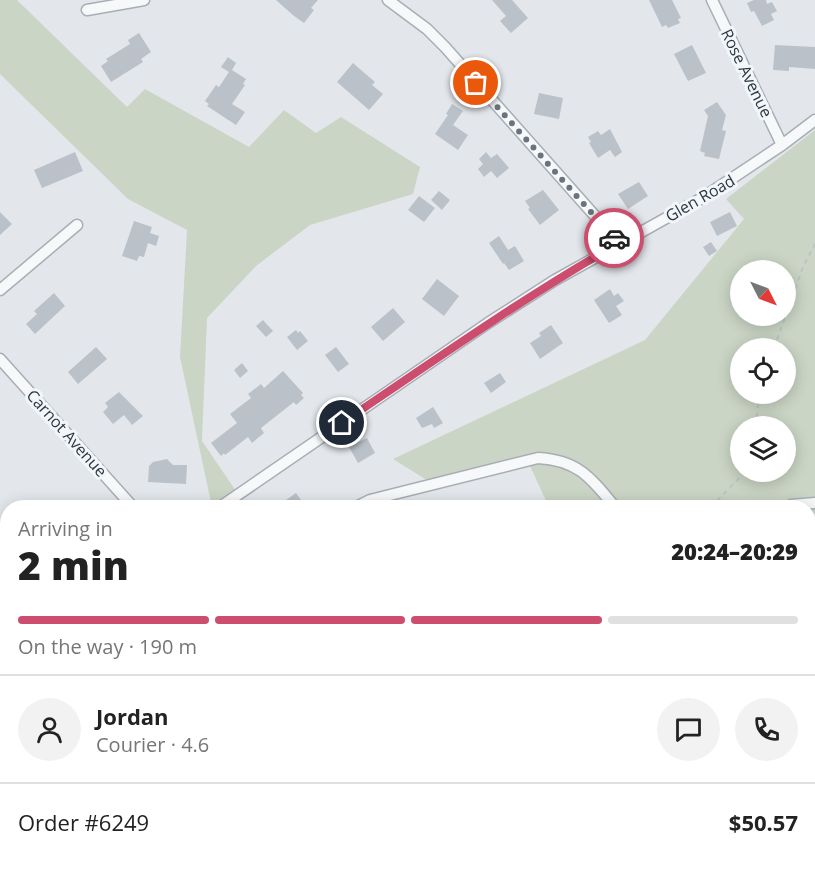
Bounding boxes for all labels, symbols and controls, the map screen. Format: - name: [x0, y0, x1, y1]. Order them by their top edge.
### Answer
- street label: Rose Avenue: [716, 25, 778, 121]
- pin: [450, 57, 501, 108]
- icon: bag: [459, 66, 492, 99]
- street label: Glen Road: [661, 169, 739, 227]
- courier: [584, 208, 644, 268]
- icon: car: [598, 222, 631, 255]
- north arrow: [730, 260, 796, 326]
- map controls: [730, 260, 796, 482]
- button: locate: [730, 338, 796, 404]
- street label: Carnot Avenue: [22, 385, 112, 481]
- pin: [316, 397, 367, 448]
- icon: home: [325, 406, 358, 439]
- button: layers: [730, 416, 796, 482]
- text: Arriving in: [18, 515, 113, 542]
- text: 20:24–20:29: [671, 536, 798, 566]
- text: 2 min: [18, 538, 129, 591]
- text: On the way · 190 m: [18, 633, 197, 660]
- button: person: [18, 698, 81, 761]
- button: chat: [657, 698, 720, 761]
- button: phone: [735, 698, 798, 761]
- text: Jordan: [96, 701, 169, 731]
- text: Courier · 4.6: [96, 731, 209, 758]
- text: Order #6249: [18, 807, 149, 837]
- text: $50.57: [729, 807, 798, 837]

